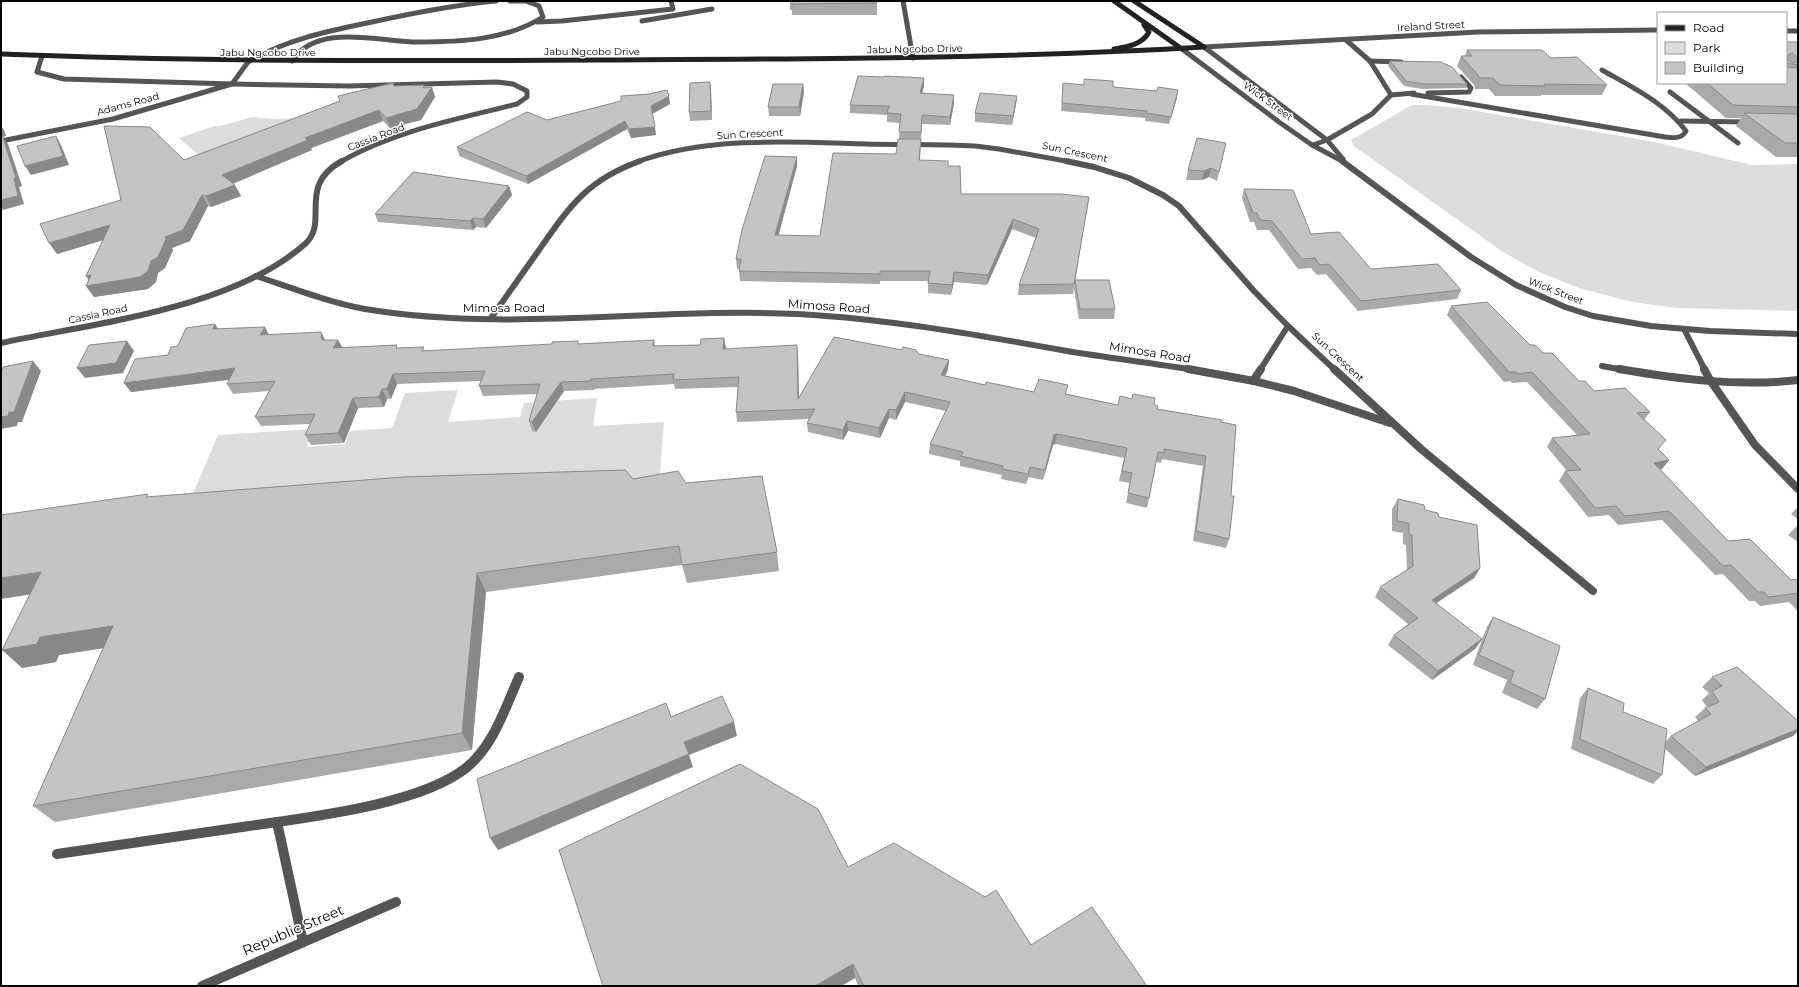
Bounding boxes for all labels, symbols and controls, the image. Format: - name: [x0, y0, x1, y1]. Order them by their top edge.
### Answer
- legend: [1657, 12, 1787, 84]
- street label: Ireland Street: [1397, 18, 1465, 34]
- text: Road: [1693, 20, 1724, 35]
- text: Park: [1693, 40, 1721, 55]
- street label: Jabu Ngcobo Drive: [866, 42, 963, 56]
- street label: Jabu Ngcobo Drive: [543, 45, 640, 58]
- street label: Jabu Ngcobo Drive: [219, 46, 316, 59]
- text: Building: [1693, 60, 1744, 75]
- street label: Wick Street: [1241, 79, 1295, 123]
- street label: Adams Road: [95, 89, 161, 119]
- street label: Cassia Road: [346, 120, 406, 154]
- street label: Sun Crescent: [716, 126, 784, 142]
- street label: Sun Crescent: [1041, 139, 1109, 165]
- street label: Wick Street: [1527, 275, 1585, 307]
- street label: Mimosa Road: [787, 296, 871, 316]
- street label: Mimosa Road: [463, 300, 545, 315]
- street label: Cassia Road: [67, 301, 129, 327]
- street label: Sun Crescent: [1309, 330, 1367, 384]
- street label: Mimosa Road: [1108, 338, 1192, 366]
- street label: Republic Street: [240, 900, 347, 959]

